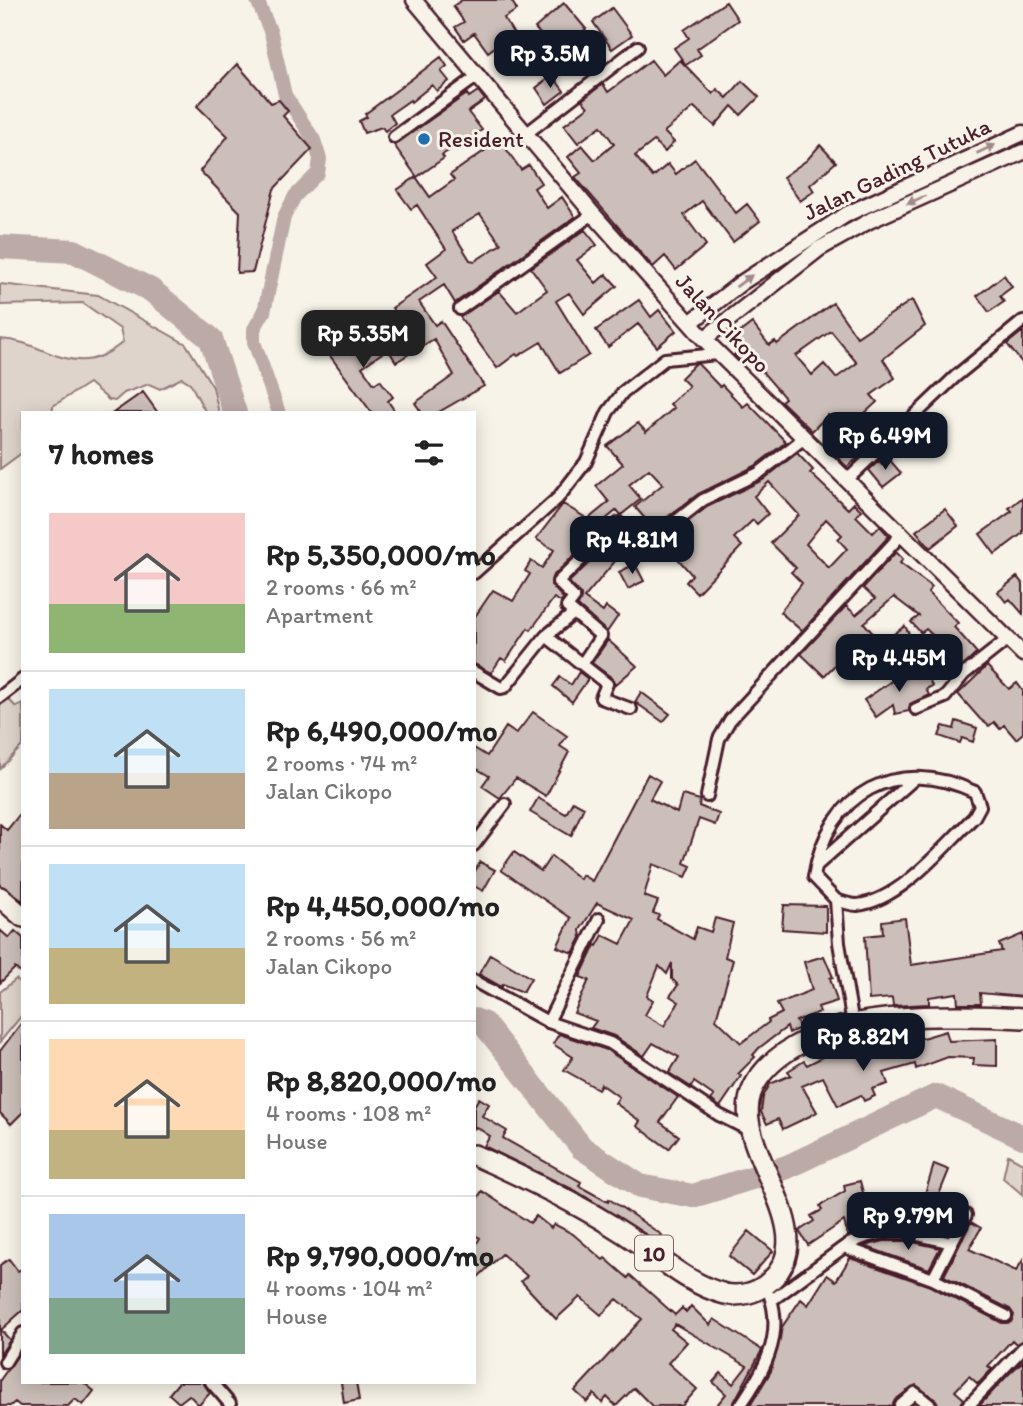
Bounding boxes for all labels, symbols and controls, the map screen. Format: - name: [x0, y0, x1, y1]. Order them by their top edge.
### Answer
- pin: Rp 3.5M: [485, 31, 615, 90]
- text: Rp 3.5M: [510, 39, 590, 67]
- street label: Jalan Gading Tutuka: [799, 112, 995, 226]
- place label: Resident: [438, 125, 524, 153]
- marker: Resident: [416, 131, 432, 147]
- one-way arrow: [976, 144, 996, 155]
- one-way arrow: [906, 194, 926, 206]
- street label: Jalan Cikopo: [670, 267, 776, 379]
- one-way arrow: [735, 275, 753, 289]
- pin: Rp 5.35M: [291, 310, 435, 370]
- text: Rp 5.35M: [317, 319, 409, 347]
- pin: Rp 6.49M: [813, 412, 957, 472]
- text: Rp 6.49M: [839, 421, 932, 449]
- icon: filters: [410, 434, 448, 472]
- text: 7 homes: [49, 435, 154, 472]
- pin: Rp 4.81M: [560, 516, 704, 576]
- text: Rp 4.81M: [586, 525, 678, 553]
- text: Rp 5,350,000/mo: [266, 536, 496, 573]
- icon: home: [105, 541, 189, 625]
- text: 2 rooms · 66 m²: [266, 573, 417, 601]
- text: Apartment: [266, 601, 373, 629]
- pin: Rp 4.45M: [827, 634, 971, 694]
- text: Rp 4.45M: [852, 643, 946, 671]
- text: Rp 6,490,000/mo: [266, 712, 498, 749]
- icon: home: [105, 717, 189, 801]
- text: 2 rooms · 74 m²: [266, 749, 418, 777]
- text: Jalan Cikopo: [266, 777, 392, 805]
- text: Rp 4,450,000/mo: [266, 887, 500, 924]
- icon: home: [105, 892, 189, 976]
- text: 2 rooms · 56 m²: [266, 924, 417, 952]
- text: Jalan Cikopo: [266, 952, 392, 980]
- pin: Rp 8.82M: [791, 1014, 935, 1073]
- text: Rp 8.82M: [817, 1022, 909, 1050]
- text: Rp 8,820,000/mo: [266, 1062, 497, 1099]
- icon: home: [105, 1067, 189, 1151]
- text: 4 rooms · 108 m²: [266, 1099, 431, 1127]
- text: House: [266, 1127, 328, 1155]
- pin: Rp 9.79M: [836, 1192, 980, 1252]
- text: Rp 9.79M: [863, 1201, 953, 1229]
- road number: 10: [635, 1236, 673, 1270]
- text: Rp 9,790,000/mo: [266, 1237, 494, 1274]
- icon: home: [105, 1242, 189, 1326]
- text: 4 rooms · 104 m²: [266, 1274, 433, 1302]
- text: House: [266, 1302, 328, 1330]

